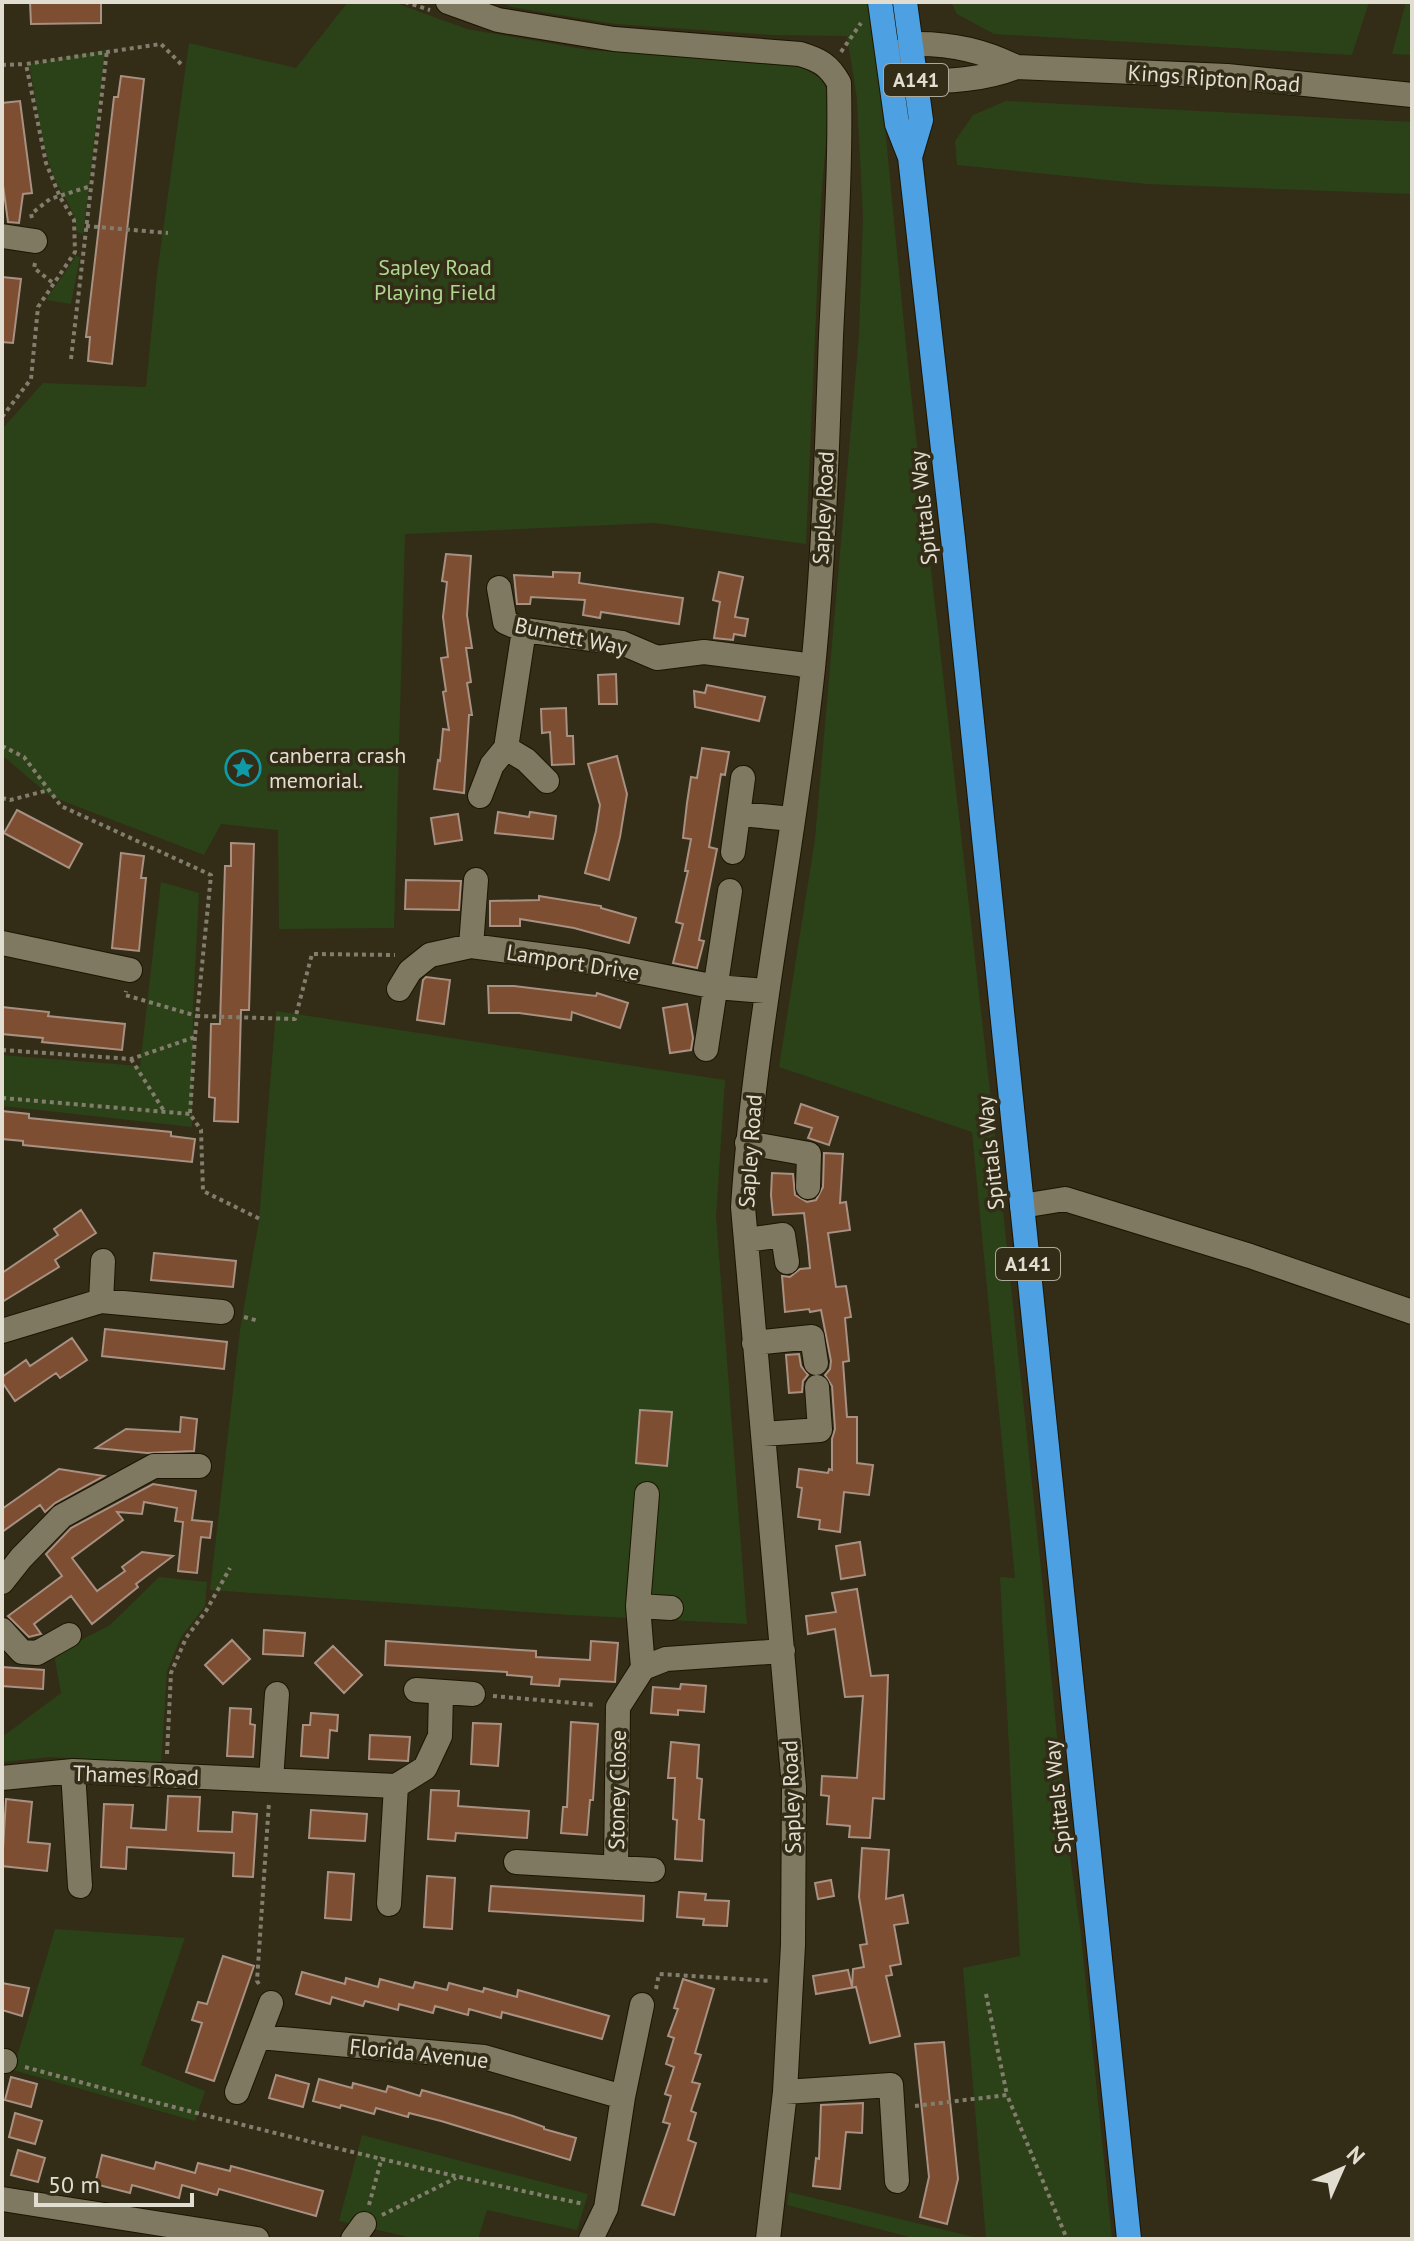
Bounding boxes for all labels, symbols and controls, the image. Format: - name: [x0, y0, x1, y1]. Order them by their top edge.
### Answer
- street label: Kings Ripton Road: [1127, 58, 1301, 98]
- road number: A141: [884, 64, 948, 96]
- park label: Sapley Road Playing Field: [374, 253, 496, 306]
- street label: Spittals Way: [903, 449, 943, 567]
- street label: Sapley Road: [806, 451, 840, 565]
- street label: Burnett Way: [512, 610, 631, 662]
- place label: canberra crash memorial.: [269, 741, 406, 794]
- place icon: canberra crash memorial.: [224, 749, 262, 787]
- street label: Lamport Drive: [505, 938, 641, 986]
- street label: Sapley Road: [732, 1093, 768, 1209]
- street label: Spittals Way: [970, 1094, 1010, 1212]
- road number: A141: [996, 1248, 1060, 1280]
- street label: Stoney Close: [602, 1730, 632, 1850]
- street label: Spittals Way: [1037, 1738, 1077, 1856]
- street label: Sapley Road: [775, 1740, 807, 1854]
- street label: Thames Road: [73, 1759, 199, 1791]
- street label: Florida Avenue: [348, 2032, 490, 2074]
- north arrow: [1302, 2129, 1382, 2209]
- text: N: [1341, 2140, 1371, 2170]
- scale bar: [36, 2157, 192, 2207]
- text: 50 m: [48, 2169, 100, 2200]

